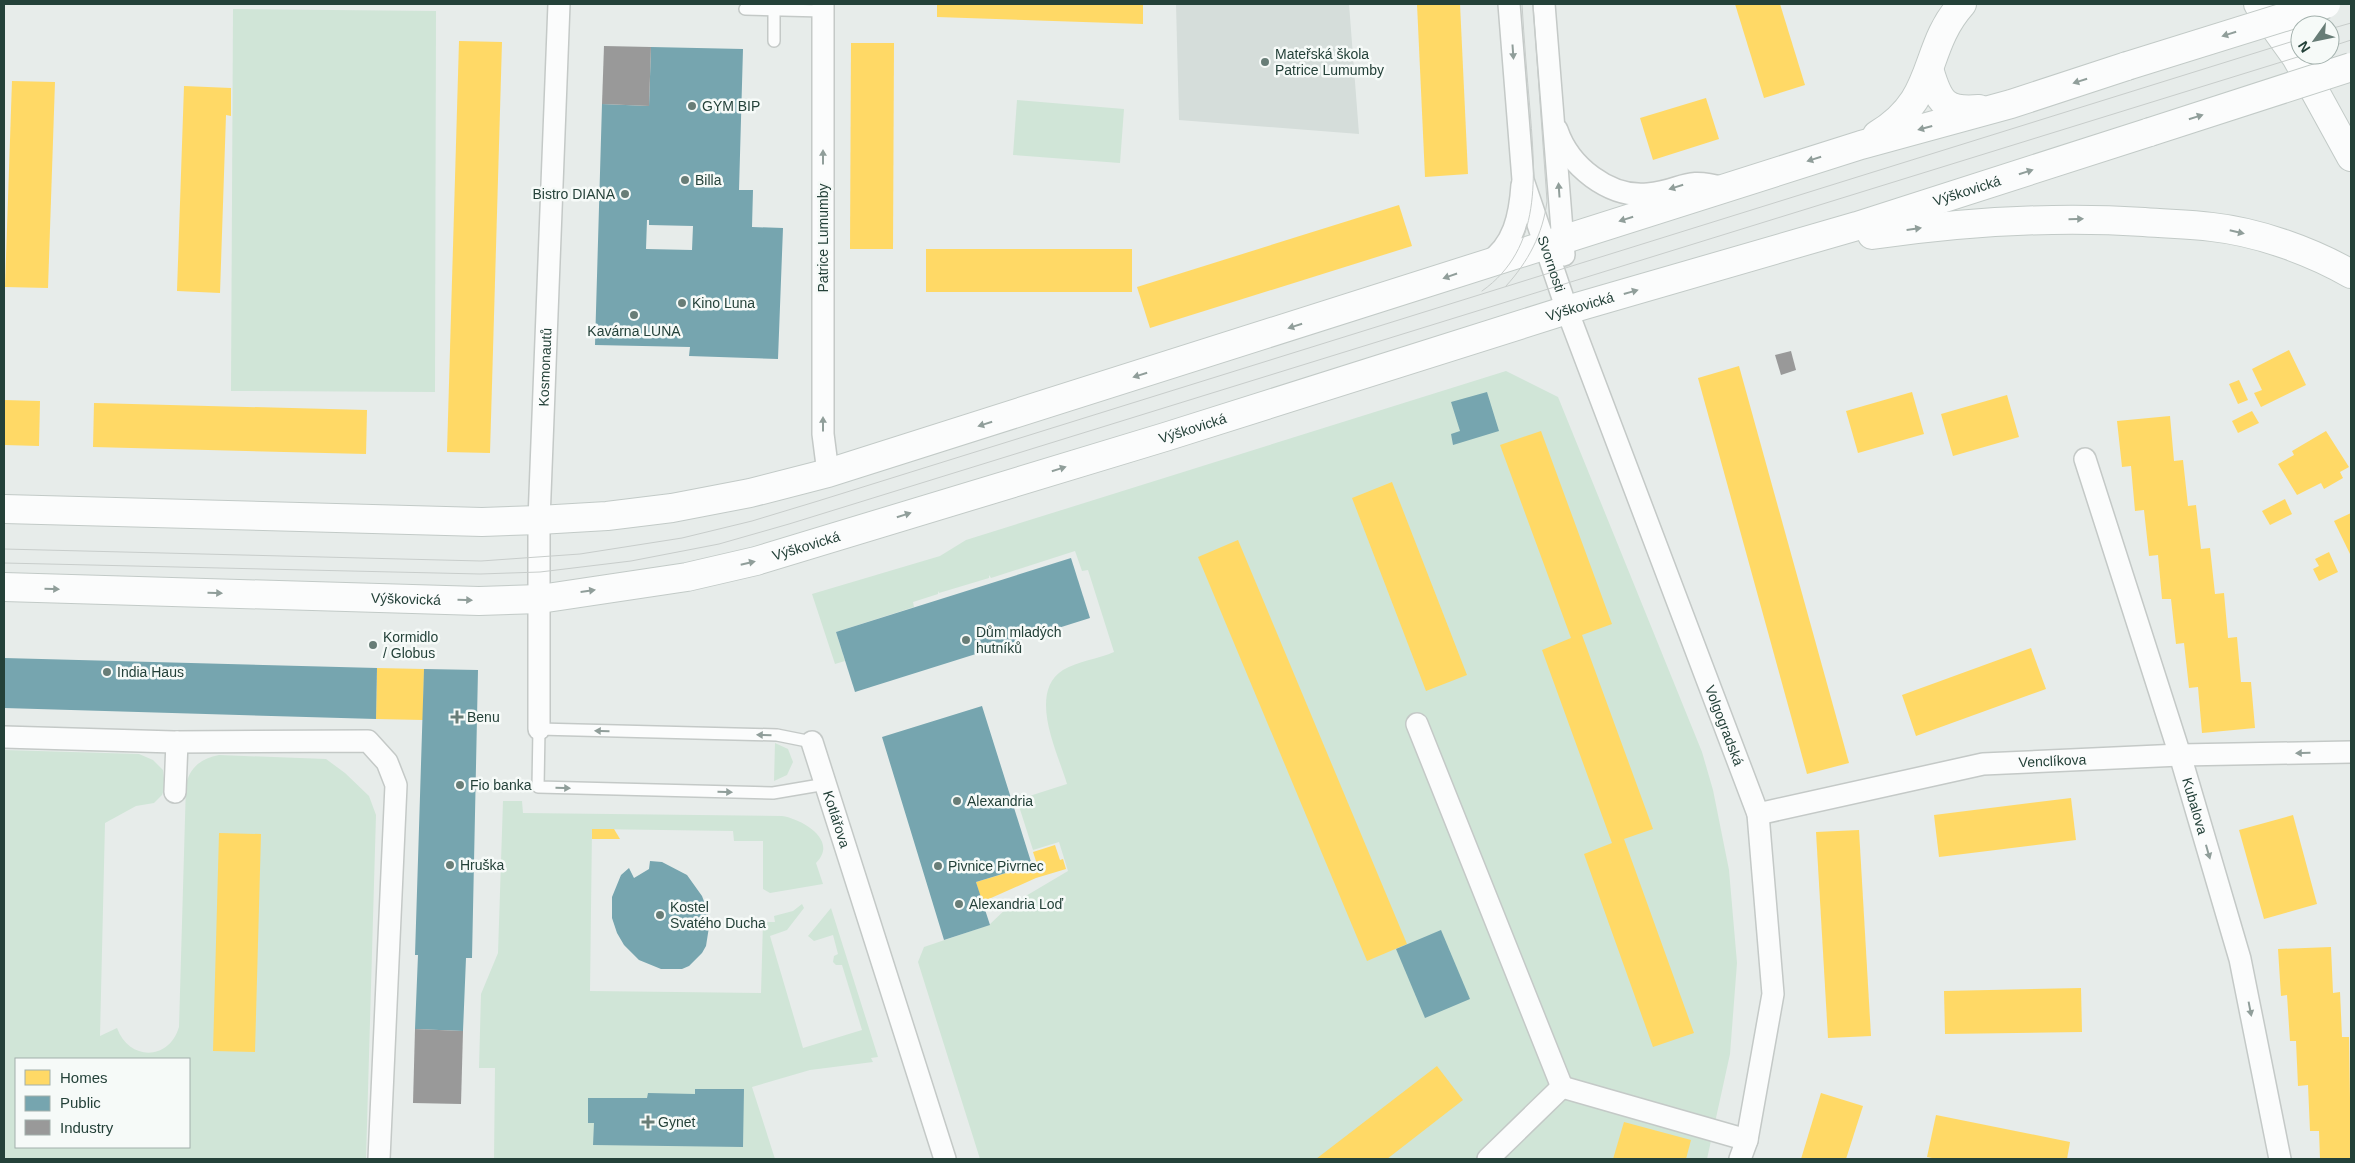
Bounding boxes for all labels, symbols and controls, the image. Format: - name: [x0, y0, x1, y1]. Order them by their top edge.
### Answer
- north arrow: [2290, 15, 2340, 65]
- one-way arrow: [2221, 30, 2236, 38]
- text: N: [2295, 38, 2314, 56]
- one-way arrow: [1509, 45, 1517, 61]
- place label: Mateřská škola Patrice Lumumby: [1275, 46, 1384, 78]
- marker: Mateřská škola Patrice Lumumby: [1259, 56, 1271, 68]
- one-way arrow: [2073, 78, 2088, 86]
- place label: GYM BIP: [702, 98, 760, 114]
- marker: GYM BIP: [686, 100, 698, 112]
- one-way arrow: [2189, 113, 2204, 121]
- one-way arrow: [1917, 124, 1932, 132]
- one-way arrow: [819, 149, 827, 165]
- one-way arrow: [1806, 156, 1821, 164]
- one-way arrow: [2018, 168, 2033, 175]
- place label: Billa: [695, 172, 722, 188]
- street label: Výškovická: [1931, 172, 2003, 209]
- marker: Billa: [679, 174, 691, 186]
- one-way arrow: [1555, 182, 1563, 198]
- one-way arrow: [1668, 183, 1683, 191]
- street label: Patrice Lumumby: [815, 184, 831, 292]
- place label: Bistro DIANA: [533, 186, 616, 202]
- marker: Bistro DIANA: [619, 188, 631, 200]
- one-way arrow: [1618, 215, 1633, 223]
- one-way arrow: [2068, 215, 2084, 223]
- one-way arrow: [1906, 225, 1922, 233]
- one-way arrow: [2230, 228, 2245, 236]
- street label: Svornosti: [1534, 234, 1568, 294]
- one-way arrow: [1442, 272, 1457, 280]
- one-way arrow: [1623, 287, 1638, 295]
- street label: Výškovická: [1544, 289, 1616, 324]
- place label: Kino Luna: [692, 295, 755, 311]
- marker: Kino Luna: [676, 297, 688, 309]
- marker: Kavárna LUNA: [628, 309, 640, 321]
- place label: Kavárna LUNA: [587, 323, 681, 339]
- one-way arrow: [1288, 323, 1303, 330]
- street label: Kosmonautů: [535, 327, 554, 407]
- one-way arrow: [1133, 372, 1148, 379]
- street label: Výškovická: [1157, 410, 1229, 446]
- one-way arrow: [819, 416, 827, 432]
- one-way arrow: [978, 420, 993, 428]
- one-way arrow: [1052, 464, 1067, 472]
- one-way arrow: [896, 511, 911, 519]
- street label: Výškovická: [770, 528, 842, 564]
- one-way arrow: [741, 559, 756, 567]
- one-way arrow: [45, 585, 61, 593]
- one-way arrow: [581, 587, 597, 595]
- one-way arrow: [207, 590, 223, 598]
- street label: Výškovická: [371, 590, 441, 608]
- one-way arrow: [457, 597, 473, 605]
- place label: Dům mladých hutníků: [976, 624, 1062, 656]
- place label: Kormidlo / Globus: [383, 629, 438, 661]
- marker: Dům mladých hutníků: [960, 634, 972, 646]
- marker: Kormidlo / Globus: [367, 639, 379, 651]
- place label: India Haus: [117, 664, 184, 680]
- marker: India Haus: [101, 666, 113, 678]
- street label: Volgogradská: [1702, 683, 1747, 768]
- place label: Benu: [467, 709, 500, 725]
- marker: Benu: [451, 711, 463, 723]
- one-way arrow: [593, 726, 609, 734]
- one-way arrow: [756, 731, 772, 739]
- one-way arrow: [2294, 749, 2310, 757]
- street label: Venclíkova: [2018, 751, 2087, 770]
- street label: Kubalova: [2179, 776, 2211, 836]
- place label: Fio banka: [470, 777, 532, 793]
- marker: Fio banka: [454, 779, 466, 791]
- one-way arrow: [555, 784, 571, 792]
- one-way arrow: [718, 788, 734, 796]
- street label: Kotlářova: [820, 789, 853, 850]
- place label: Alexandria: [967, 793, 1033, 809]
- marker: Alexandria: [951, 795, 963, 807]
- one-way arrow: [2205, 845, 2213, 860]
- place label: Hruška: [460, 857, 505, 873]
- place label: Pivnice Pivrnec: [948, 858, 1044, 874]
- marker: Hruška: [444, 859, 456, 871]
- marker: Pivnice Pivrnec: [932, 860, 944, 872]
- place label: Alexandria Loď: [969, 896, 1064, 912]
- marker: Alexandria Loď: [953, 898, 965, 910]
- place label: Kostel Svatého Ducha: [670, 899, 766, 931]
- marker: Kostel Svatého Ducha: [654, 909, 666, 921]
- one-way arrow: [2246, 1002, 2254, 1018]
- legend: [15, 1058, 190, 1148]
- text: Homes: [60, 1069, 108, 1086]
- text: Public: [60, 1094, 101, 1111]
- place label: Gynet: [658, 1114, 695, 1130]
- marker: Gynet: [642, 1116, 654, 1128]
- text: Industry: [60, 1119, 114, 1136]

